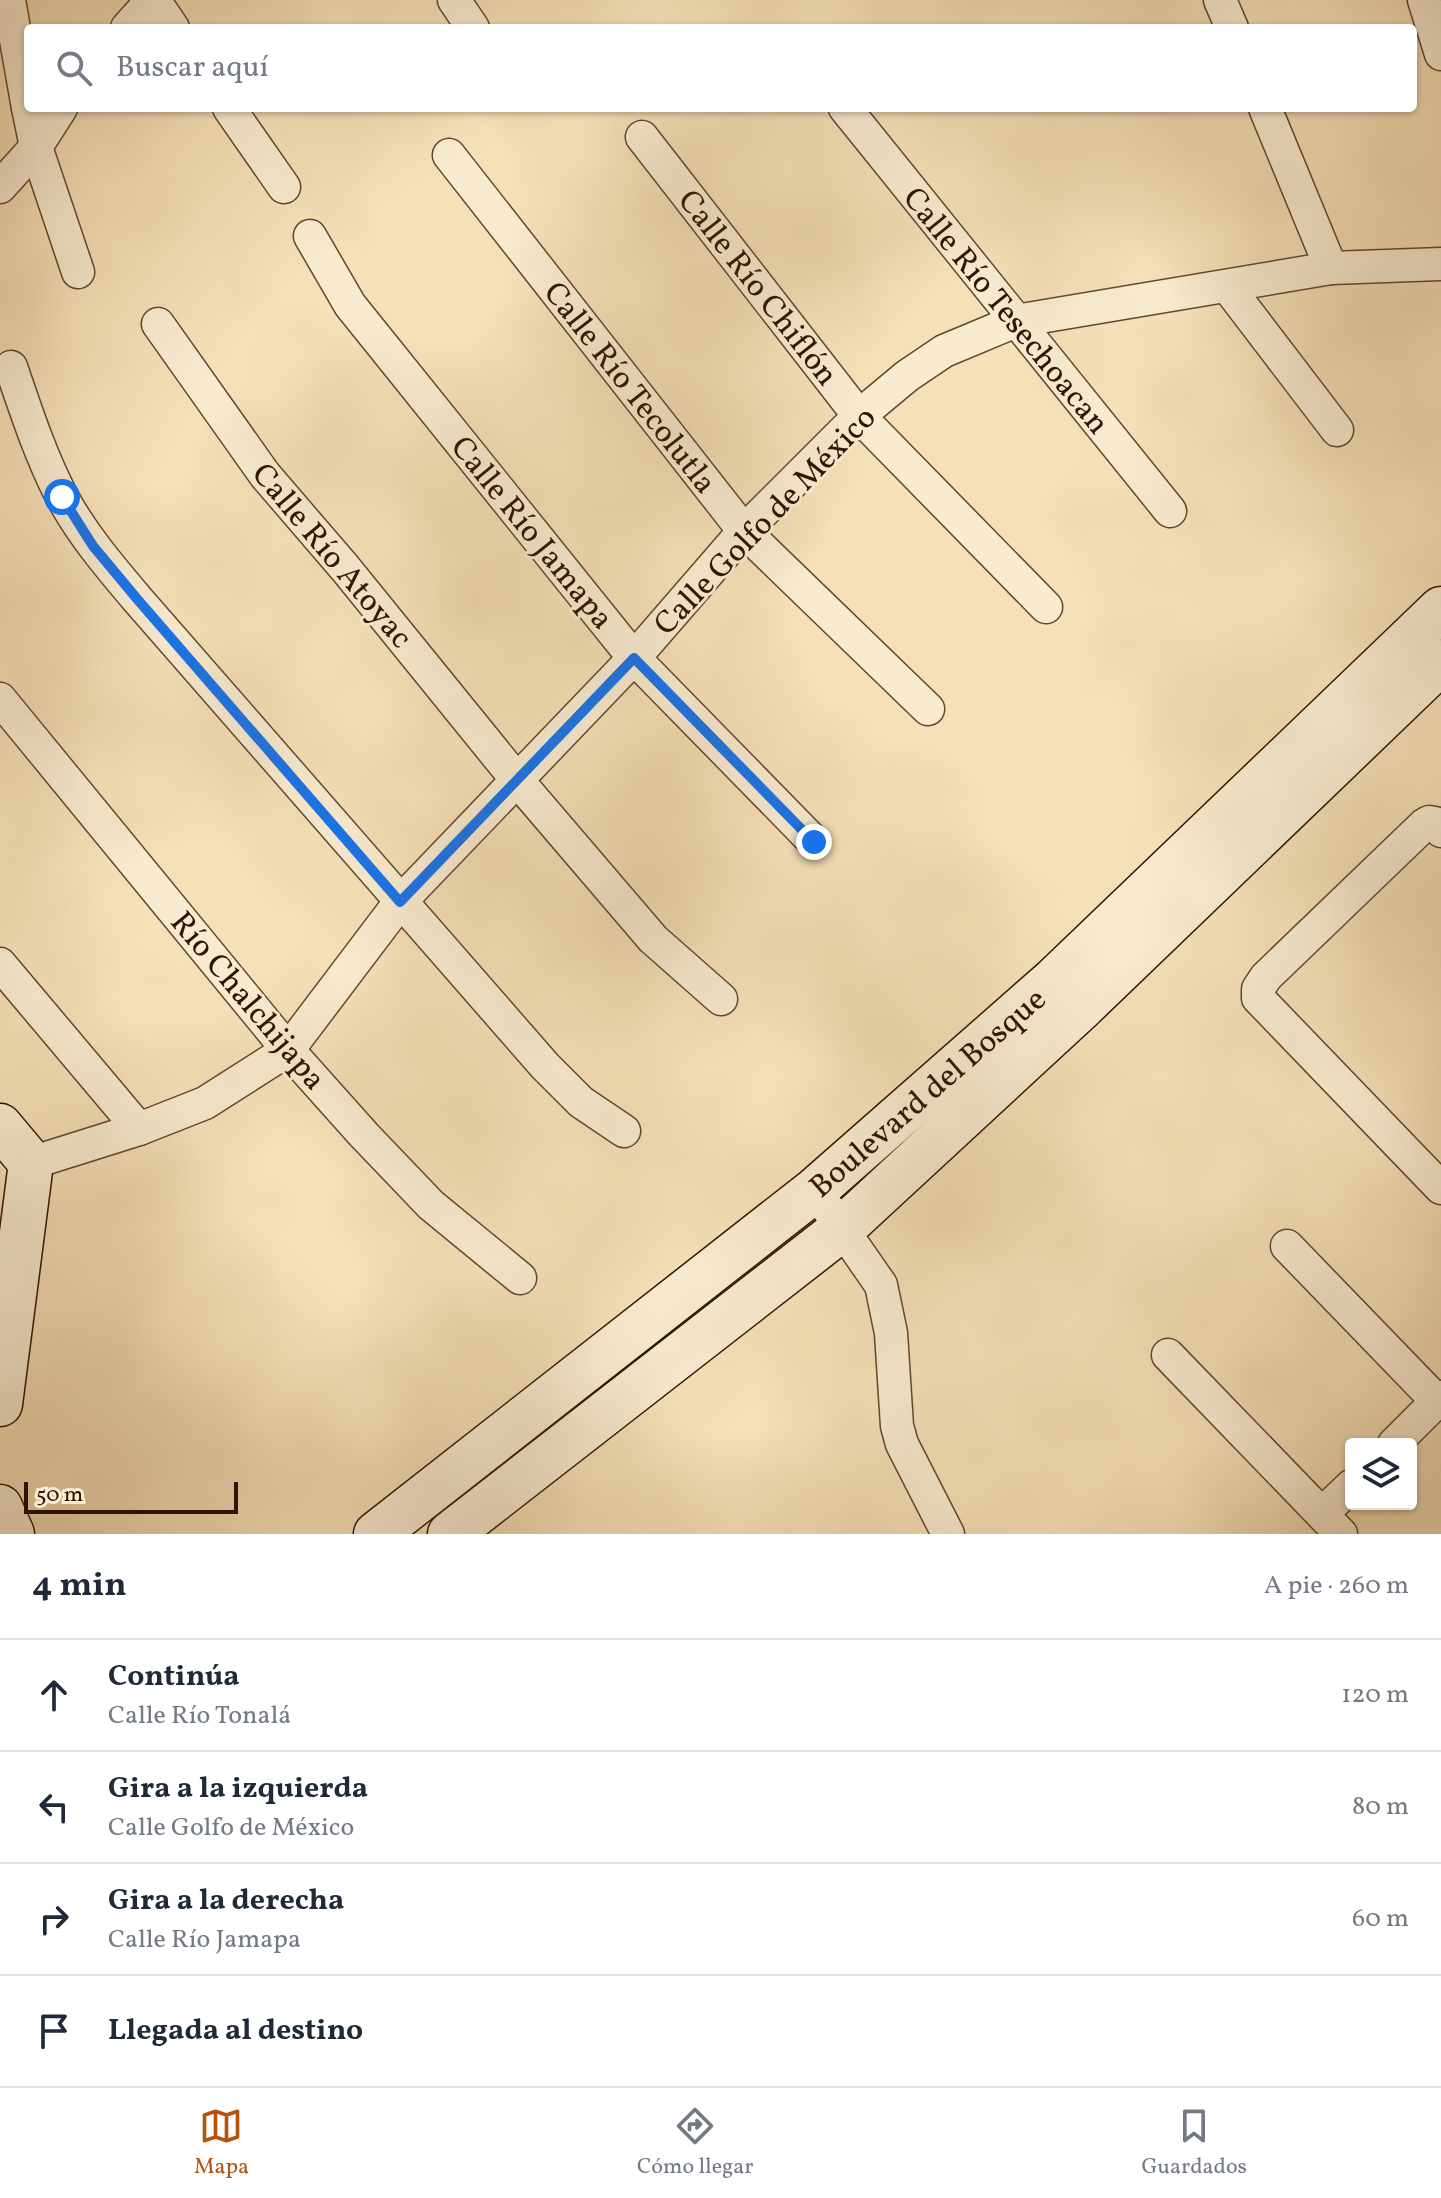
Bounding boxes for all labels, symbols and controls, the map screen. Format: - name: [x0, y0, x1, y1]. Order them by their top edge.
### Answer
- search box: [24, 24, 1417, 112]
- icon: search: [52, 46, 96, 90]
- text: Buscar aquí: [116, 47, 269, 89]
- street label: Calle Río Tesechoacan: [891, 179, 1118, 445]
- street label: Calle Río Chiflón: [666, 181, 847, 396]
- street label: Calle Río Tecolutla: [532, 273, 726, 504]
- street label: Calle Golfo de México: [645, 398, 887, 646]
- street label: Calle Río Jamapa: [439, 428, 622, 640]
- street label: Calle Río Atoyac: [240, 455, 421, 659]
- route start: [44, 479, 80, 515]
- route end: [796, 824, 832, 860]
- street label: Río Chalchijapa: [159, 903, 335, 1101]
- street label: Boulevard del Bosque: [801, 979, 1057, 1209]
- map controls: [1345, 1438, 1417, 1510]
- button: layers: [1345, 1438, 1417, 1510]
- scale bar: [24, 1478, 238, 1514]
- text: 50 m: [36, 1480, 83, 1511]
- text: 4 min: [32, 1563, 127, 1610]
- text: A pie · 260 m: [1264, 1568, 1409, 1604]
- text: Continúa: [108, 1656, 240, 1698]
- icon: ahead: [32, 1673, 76, 1717]
- text: 120 m: [1341, 1677, 1409, 1713]
- text: Calle Río Tonalá: [108, 1698, 291, 1734]
- text: Gira a la izquierda: [108, 1768, 368, 1810]
- icon: left: [32, 1785, 76, 1829]
- text: 80 m: [1352, 1789, 1409, 1825]
- text: Calle Golfo de México: [108, 1810, 354, 1846]
- text: Gira a la derecha: [108, 1880, 344, 1922]
- icon: right: [32, 1897, 76, 1941]
- text: 60 m: [1352, 1901, 1409, 1937]
- text: Calle Río Jamapa: [108, 1922, 301, 1958]
- icon: arrive: [32, 2009, 76, 2053]
- text: Llegada al destino: [108, 2010, 363, 2052]
- tab: Mapa: [194, 2104, 249, 2183]
- tab: Cómo llegar: [637, 2104, 754, 2183]
- tab: Guardados: [1141, 2104, 1247, 2183]

